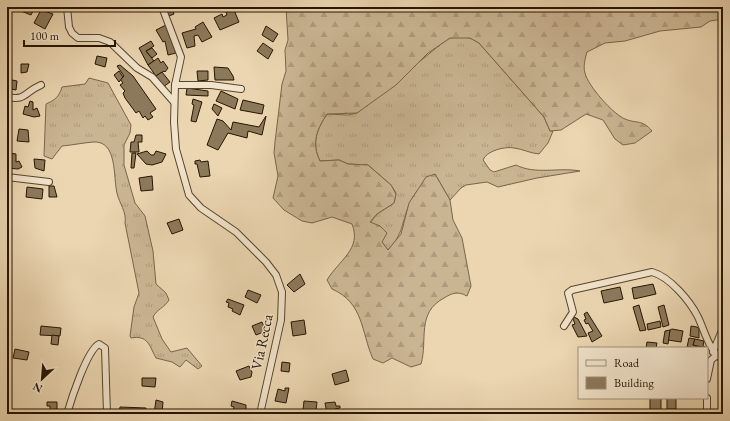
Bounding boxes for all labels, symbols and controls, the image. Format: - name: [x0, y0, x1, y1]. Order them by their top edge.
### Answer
- scale bar: [24, 22, 115, 48]
- text: 100 m: [30, 28, 60, 44]
- street label: Via Recca: [246, 312, 277, 372]
- legend: [578, 347, 708, 399]
- text: Road: [614, 355, 640, 371]
- north arrow: [22, 359, 62, 399]
- text: Building: [614, 375, 655, 391]
- text: N: [30, 380, 45, 396]

